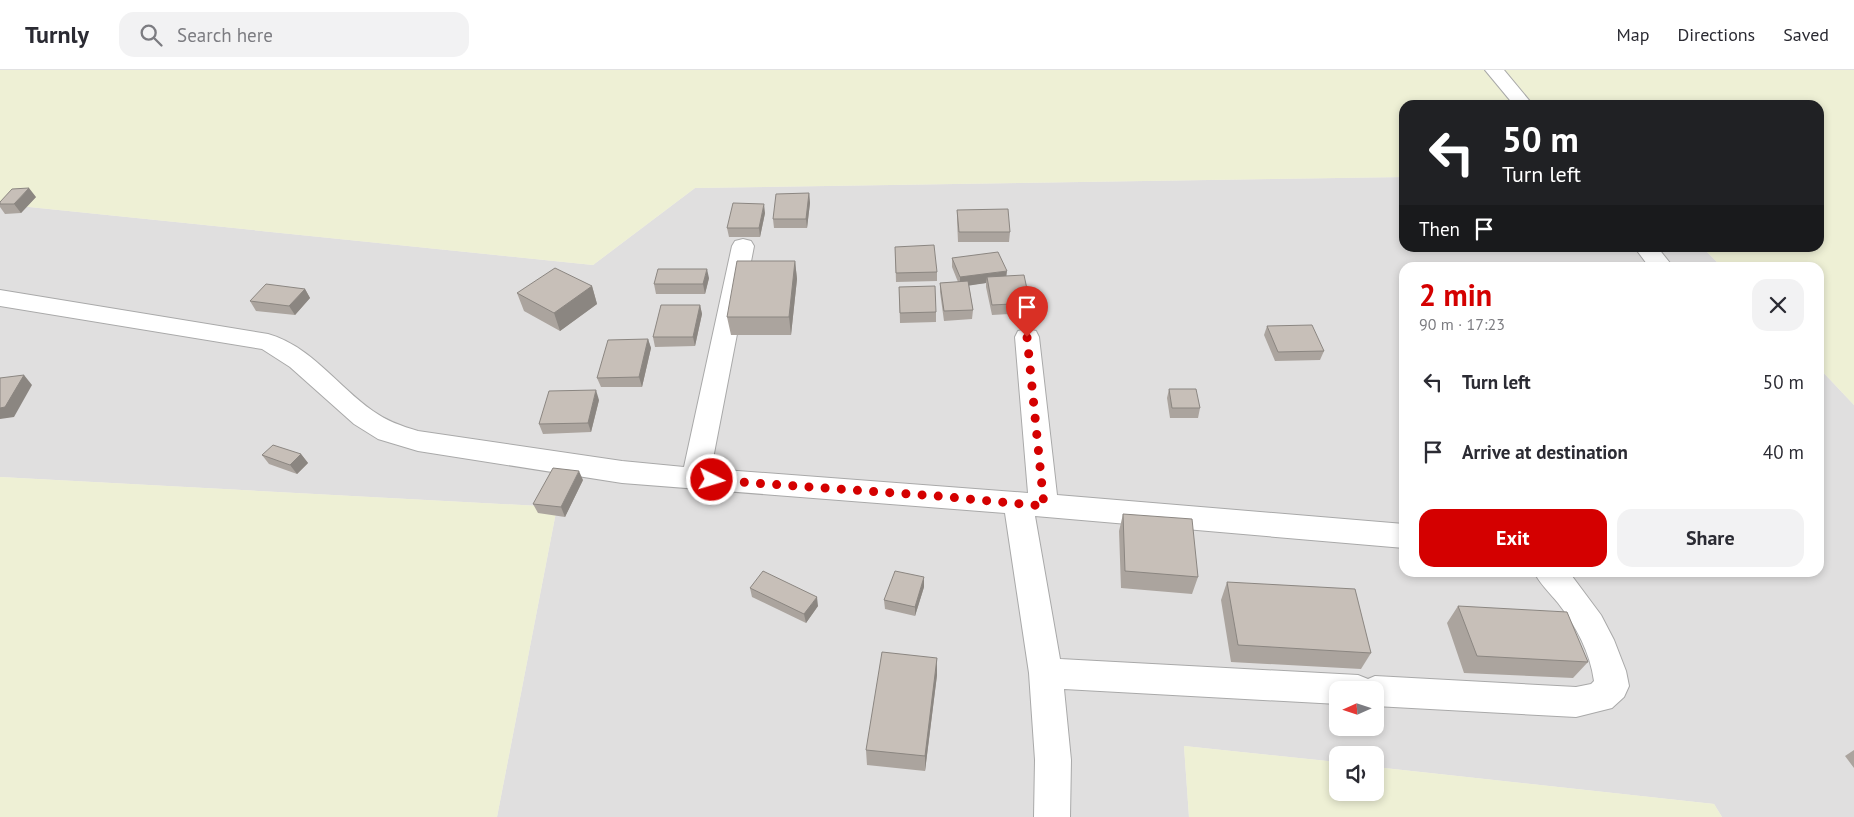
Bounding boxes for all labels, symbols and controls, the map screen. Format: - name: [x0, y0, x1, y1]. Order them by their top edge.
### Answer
- search box: [119, 12, 469, 57]
- text: Turnly: [25, 19, 89, 50]
- icon: search: [137, 21, 165, 49]
- text: Search here: [177, 23, 273, 47]
- text: Map: [1617, 23, 1649, 46]
- text: Directions: [1677, 23, 1755, 46]
- text: Saved: [1783, 23, 1829, 46]
- text: 50 m: [1502, 116, 1579, 162]
- icon: left: [1419, 120, 1484, 185]
- text: Turn left: [1502, 160, 1581, 188]
- icon: arrive: [1470, 215, 1498, 243]
- text: Then: [1419, 217, 1460, 241]
- text: 2 min: [1419, 275, 1492, 314]
- button: close: [1752, 279, 1804, 331]
- pin: [1006, 286, 1048, 337]
- icon: arrive: [1013, 293, 1041, 321]
- text: 90 m · 17:23: [1419, 314, 1505, 334]
- icon: left: [1419, 368, 1447, 396]
- text: Turn left: [1462, 370, 1531, 394]
- text: 50 m: [1763, 370, 1804, 394]
- icon: arrive: [1419, 438, 1447, 466]
- text: Arrive at destination: [1462, 440, 1628, 464]
- text: 40 m: [1763, 440, 1804, 464]
- position arrow: [685, 453, 737, 505]
- button: Exit: [1419, 509, 1607, 567]
- button: Share: [1617, 509, 1804, 567]
- north arrow: [1329, 681, 1384, 736]
- map controls: [1329, 681, 1384, 801]
- button: sound: [1329, 746, 1384, 801]

